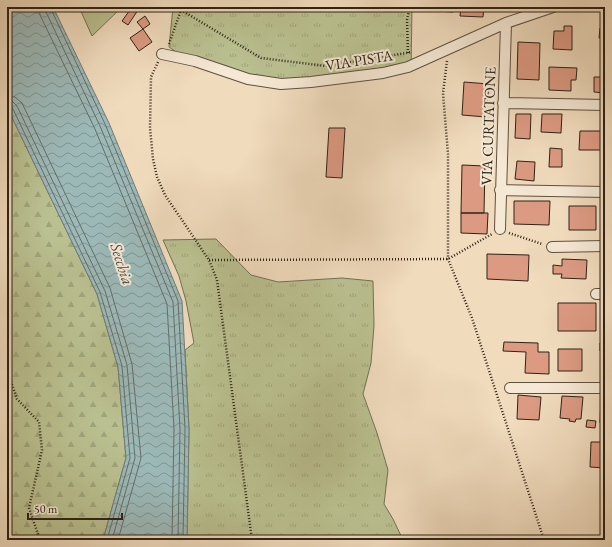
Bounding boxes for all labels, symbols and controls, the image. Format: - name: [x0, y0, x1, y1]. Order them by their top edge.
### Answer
- street label: VIA PISTA: [324, 45, 395, 75]
- street label: VIA CURTATONE: [476, 66, 500, 186]
- water label: Secchia: [105, 239, 139, 288]
- scale bar: [28, 495, 122, 521]
- text: 50 m: [34, 501, 58, 517]

